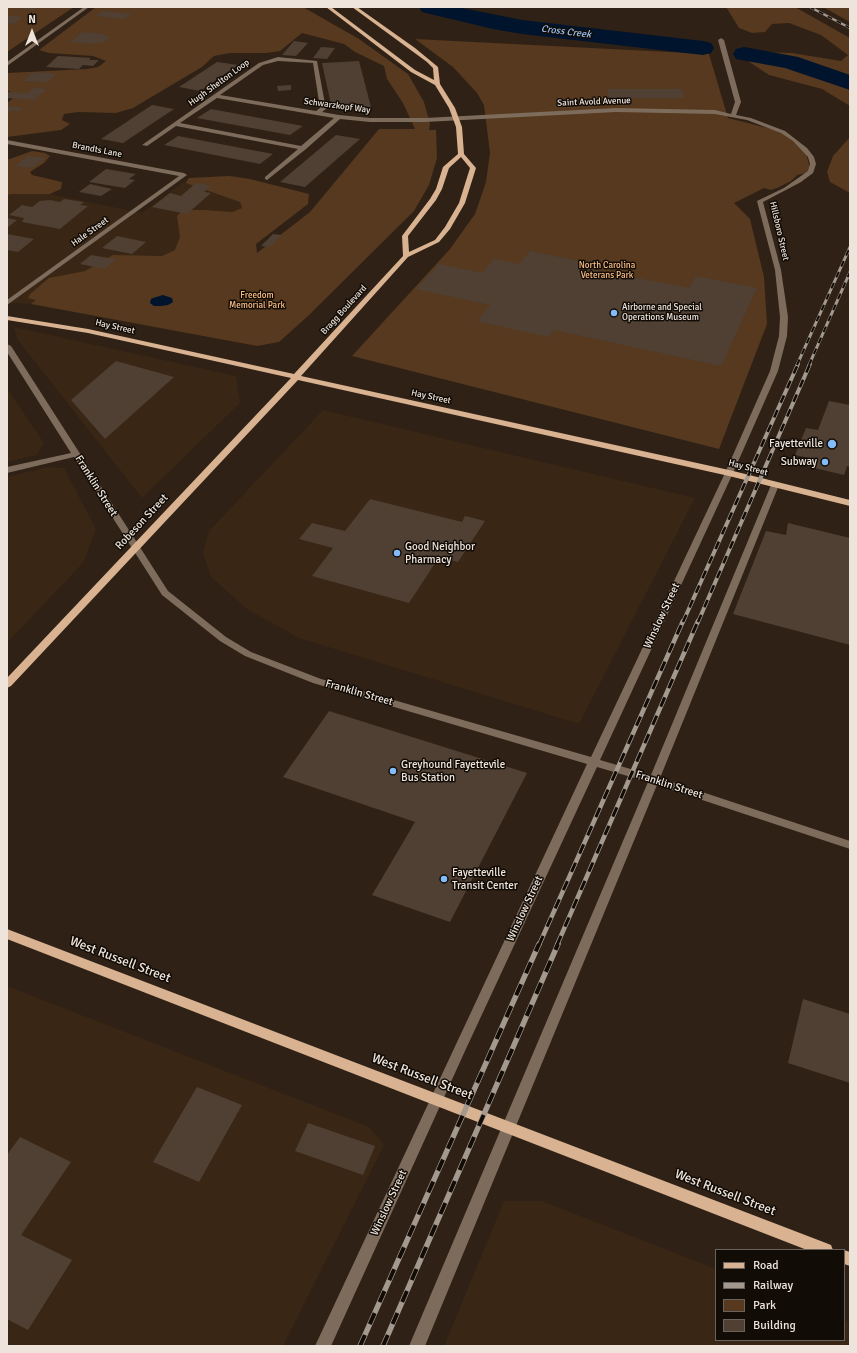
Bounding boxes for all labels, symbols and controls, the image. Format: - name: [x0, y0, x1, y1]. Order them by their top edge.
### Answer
- north arrow: [12, 12, 52, 52]
- text: N: [28, 13, 36, 26]
- water label: Cross Creek: [540, 23, 592, 41]
- street label: Hugh Shelton Loop: [186, 57, 252, 109]
- street label: Saint Avold Avenue: [557, 95, 631, 109]
- street label: Schwarzkopf Way: [303, 96, 371, 116]
- street label: Brandts Lane: [71, 140, 123, 160]
- street label: Hillsboro Street: [767, 200, 791, 262]
- street label: Hale Street: [69, 215, 111, 249]
- park label: North Carolina Veterans Park: [579, 261, 635, 282]
- street label: Bragg Boulevard: [319, 283, 369, 337]
- park label: Freedom Memorial Park: [229, 291, 285, 312]
- place label: Airborne and Special Operations Museum: [622, 303, 702, 324]
- marker: Airborne and Special Operations Museum: [609, 308, 619, 318]
- street label: Hay Street: [94, 317, 136, 337]
- street label: Hay Street: [410, 388, 452, 406]
- place label: Fayetteville: [769, 437, 823, 451]
- marker: Fayetteville: [826, 438, 838, 450]
- street label: Franklin Street: [72, 453, 120, 519]
- place label: Subway: [781, 455, 817, 469]
- marker: Subway: [820, 457, 830, 467]
- street label: Hay Street: [727, 458, 769, 478]
- street label: Robeson Street: [113, 491, 171, 553]
- place label: Good Neighbor Pharmacy: [405, 540, 475, 566]
- marker: Good Neighbor Pharmacy: [392, 548, 402, 558]
- street label: Winslow Street: [641, 581, 683, 651]
- street label: Franklin Street: [324, 677, 394, 709]
- place label: Greyhound Fayettevile Bus Station: [401, 758, 505, 784]
- marker: Greyhound Fayettevile Bus Station: [388, 766, 398, 776]
- street label: Franklin Street: [634, 768, 704, 802]
- place label: Fayetteville Transit Center: [452, 866, 518, 892]
- marker: Fayetteville Transit Center: [439, 874, 449, 884]
- street label: Winslow Street: [504, 874, 546, 944]
- street label: West Russell Street: [67, 934, 173, 986]
- street label: West Russell Street: [369, 1051, 475, 1103]
- street label: West Russell Street: [672, 1167, 778, 1219]
- street label: Winslow Street: [368, 1168, 410, 1238]
- legend: [715, 1249, 845, 1341]
- text: Road: [753, 1258, 779, 1273]
- text: Railway: [753, 1278, 793, 1293]
- text: Park: [753, 1298, 776, 1313]
- text: Building: [753, 1318, 796, 1333]

